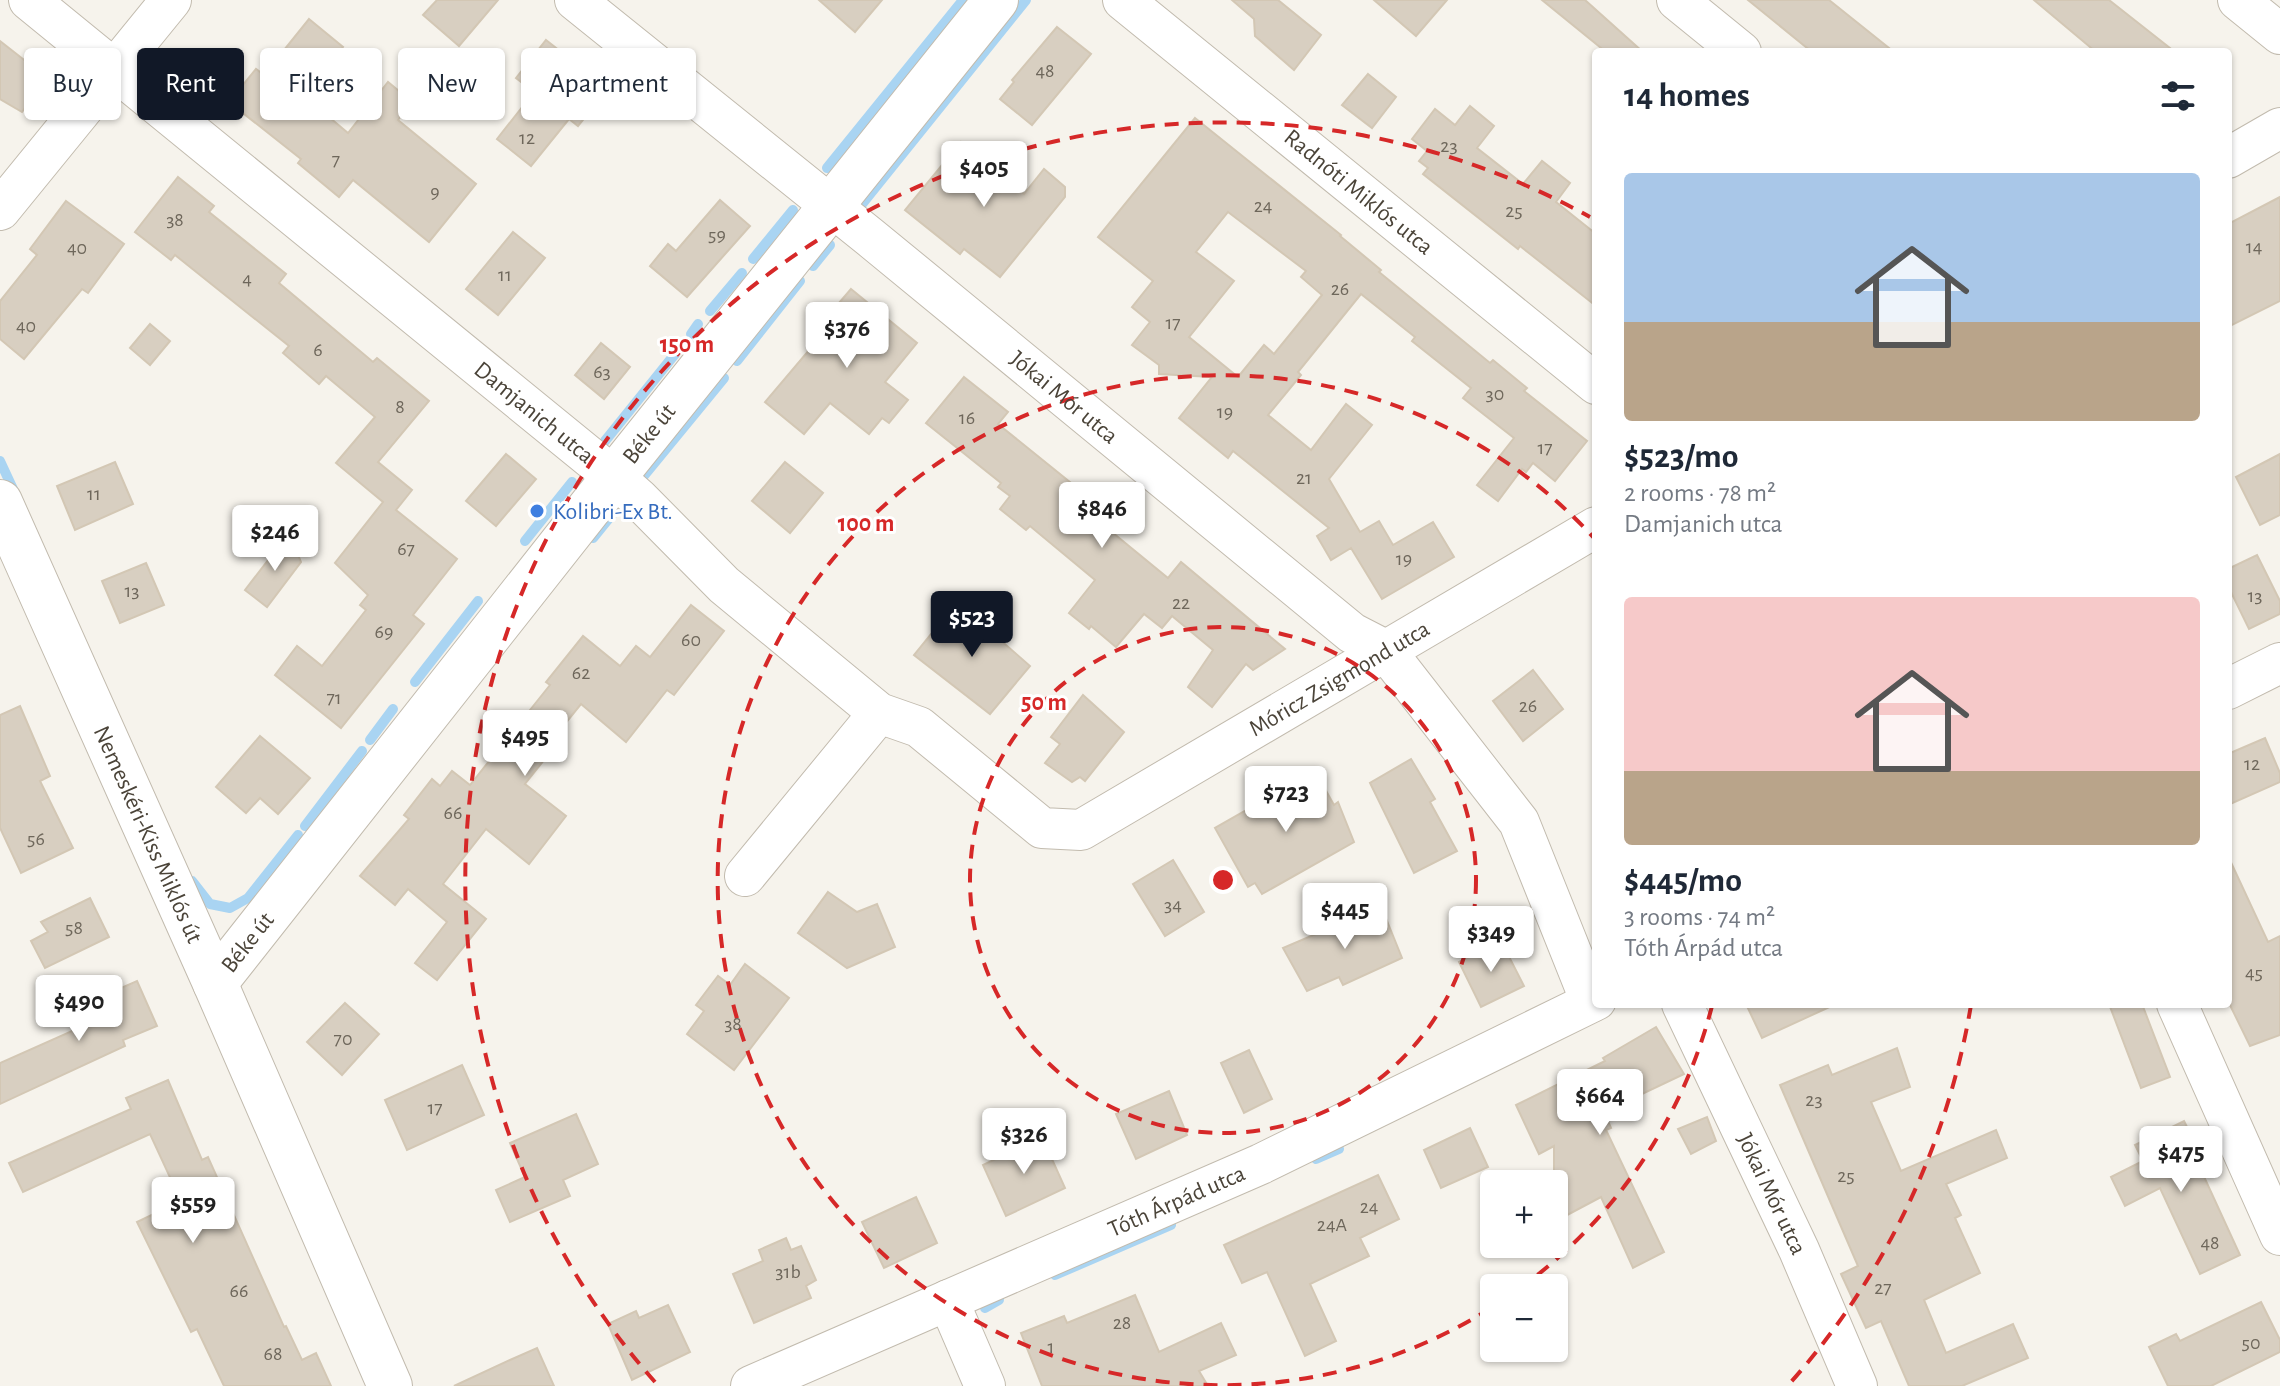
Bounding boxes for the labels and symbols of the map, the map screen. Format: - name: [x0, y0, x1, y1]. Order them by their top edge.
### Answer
- house number: 48: [1035, 61, 1055, 81]
- street label: Radnóti Miklós utca: [1279, 125, 1437, 260]
- house number: 12: [519, 128, 535, 148]
- house number: 23: [1440, 136, 1458, 156]
- pin: $405: [937, 141, 1031, 209]
- house number: 7: [332, 150, 340, 170]
- house number: 9: [430, 182, 440, 202]
- house number: 24: [1254, 196, 1272, 216]
- house number: 25: [1505, 201, 1523, 221]
- house number: 38: [166, 210, 184, 230]
- house number: 59: [708, 225, 726, 245]
- house number: 14: [2246, 237, 2262, 257]
- house number: 40: [67, 238, 87, 258]
- house number: 11: [498, 265, 512, 285]
- house number: 4: [242, 269, 252, 289]
- house number: 26: [1331, 279, 1349, 299]
- pin: $376: [800, 302, 894, 370]
- house number: 17: [1165, 313, 1181, 333]
- house number: 40: [16, 316, 36, 336]
- text: 150 m: [660, 333, 714, 357]
- house number: 6: [313, 340, 323, 360]
- street label: Jókai Mór utca: [1005, 347, 1122, 449]
- street label: Damjanich utca: [469, 357, 598, 468]
- house number: 63: [593, 362, 611, 382]
- house number: 30: [1486, 384, 1504, 404]
- house number: 8: [395, 397, 405, 417]
- street label: Béke út: [619, 399, 681, 469]
- house number: 19: [1217, 402, 1233, 422]
- house number: 16: [959, 408, 975, 428]
- house number: 17: [1537, 438, 1553, 458]
- house number: 21: [1296, 468, 1312, 488]
- pin: $846: [1055, 482, 1149, 550]
- house number: 11: [87, 484, 101, 504]
- place label: Kolibri-Ex Bt.: [553, 500, 673, 524]
- marker: Kolibri-Ex Bt.: [528, 502, 546, 520]
- pin: $246: [228, 505, 322, 573]
- text: 100 m: [838, 512, 894, 536]
- house number: 67: [397, 539, 415, 559]
- house number: 19: [1396, 549, 1412, 569]
- house number: 13: [124, 581, 140, 601]
- house number: 13: [2247, 586, 2263, 606]
- pin: $523: [925, 591, 1019, 659]
- house number: 22: [1172, 593, 1190, 613]
- street label: Móricz Zsigmond utca: [1245, 617, 1434, 741]
- house number: 69: [375, 622, 393, 642]
- house number: 60: [681, 630, 701, 650]
- house number: 62: [572, 663, 590, 683]
- house number: 71: [326, 688, 342, 708]
- text: 50 m: [1021, 691, 1067, 715]
- house number: 26: [1519, 696, 1537, 716]
- pin: $495: [478, 710, 572, 778]
- street label: Nemeskéri-Kiss Miklós út: [89, 723, 207, 947]
- house number: 12: [2244, 754, 2260, 774]
- pin: $723: [1239, 766, 1333, 834]
- house number: 66: [444, 803, 462, 823]
- house number: 56: [27, 829, 45, 849]
- centre of rings: [1209, 866, 1237, 894]
- pin: $445: [1298, 883, 1392, 951]
- house number: 34: [1164, 895, 1182, 915]
- pin: $349: [1444, 906, 1538, 974]
- street label: Béke út: [217, 908, 279, 977]
- house number: 58: [65, 918, 83, 938]
- house number: 45: [2245, 963, 2263, 983]
- pin: $490: [32, 975, 126, 1043]
- house number: 38: [724, 1014, 742, 1034]
- house number: 70: [334, 1029, 352, 1049]
- pin: $664: [1553, 1069, 1647, 1137]
- house number: 23: [1805, 1090, 1823, 1110]
- house number: 17: [427, 1098, 443, 1118]
- pin: $326: [977, 1108, 1071, 1176]
- pin: $475: [2134, 1126, 2228, 1194]
- street label: Jókai Mór utca: [1732, 1130, 1810, 1259]
- street label: Tóth Árpád utca: [1105, 1161, 1249, 1242]
- house number: 25: [1837, 1166, 1855, 1186]
- pin: $559: [146, 1177, 240, 1245]
- house number: 24: [1360, 1197, 1378, 1217]
- house number: 24A: [1317, 1215, 1348, 1235]
- house number: 48: [2200, 1233, 2220, 1253]
- house number: 31b: [775, 1262, 801, 1282]
- house number: 27: [1874, 1278, 1892, 1298]
- house number: 66: [230, 1281, 248, 1301]
- house number: 28: [1113, 1313, 1131, 1333]
- house number: 50: [2242, 1333, 2260, 1353]
- house number: 1: [1048, 1337, 1054, 1357]
- house number: 68: [264, 1344, 282, 1364]

